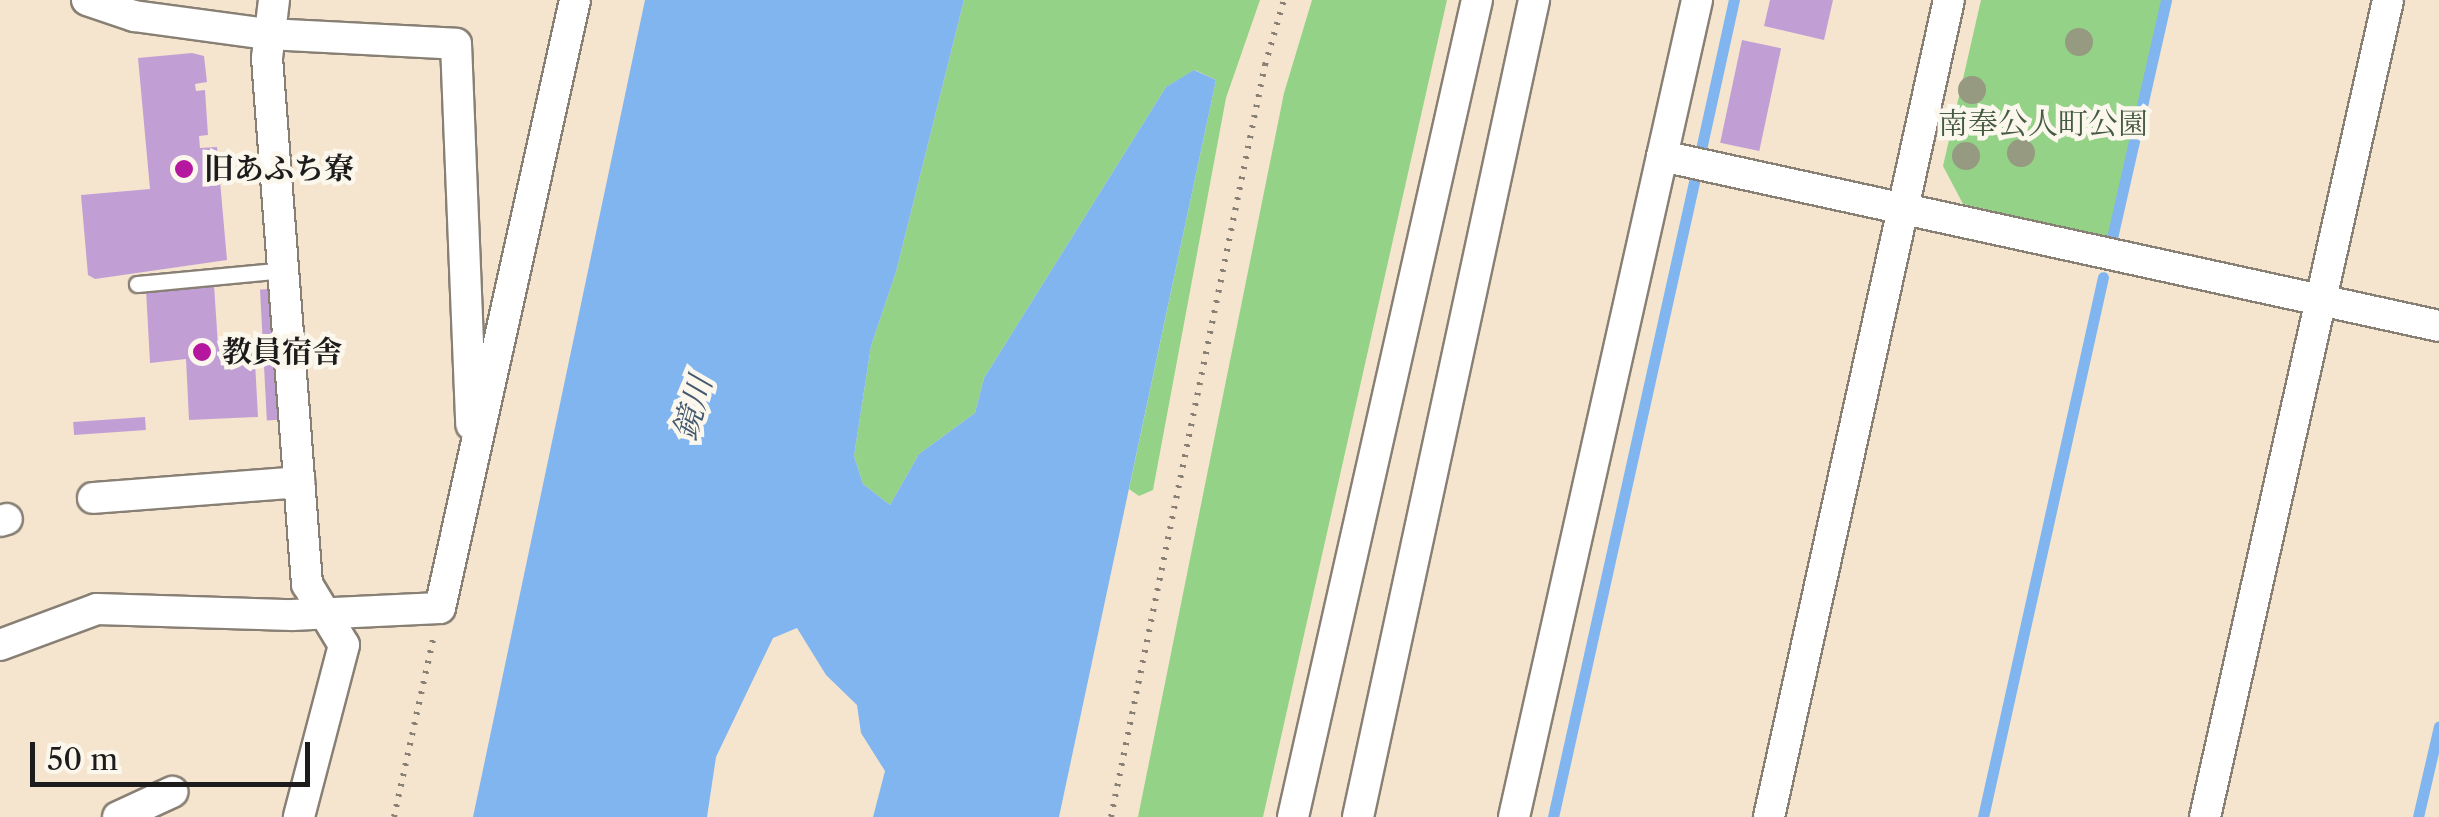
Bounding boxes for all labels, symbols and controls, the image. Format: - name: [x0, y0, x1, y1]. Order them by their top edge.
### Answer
- park label: 南奉公人町公園: [1938, 106, 2148, 142]
- place label: 旧あふち寮: [204, 151, 354, 187]
- marker: 旧あふち寮: [173, 158, 195, 180]
- place label: 教員宿舎: [222, 334, 342, 370]
- marker: 教員宿舎: [191, 341, 213, 363]
- water label: 鏡川: [666, 372, 720, 444]
- scale bar: [35, 722, 315, 784]
- text: 50 m: [47, 741, 118, 778]

